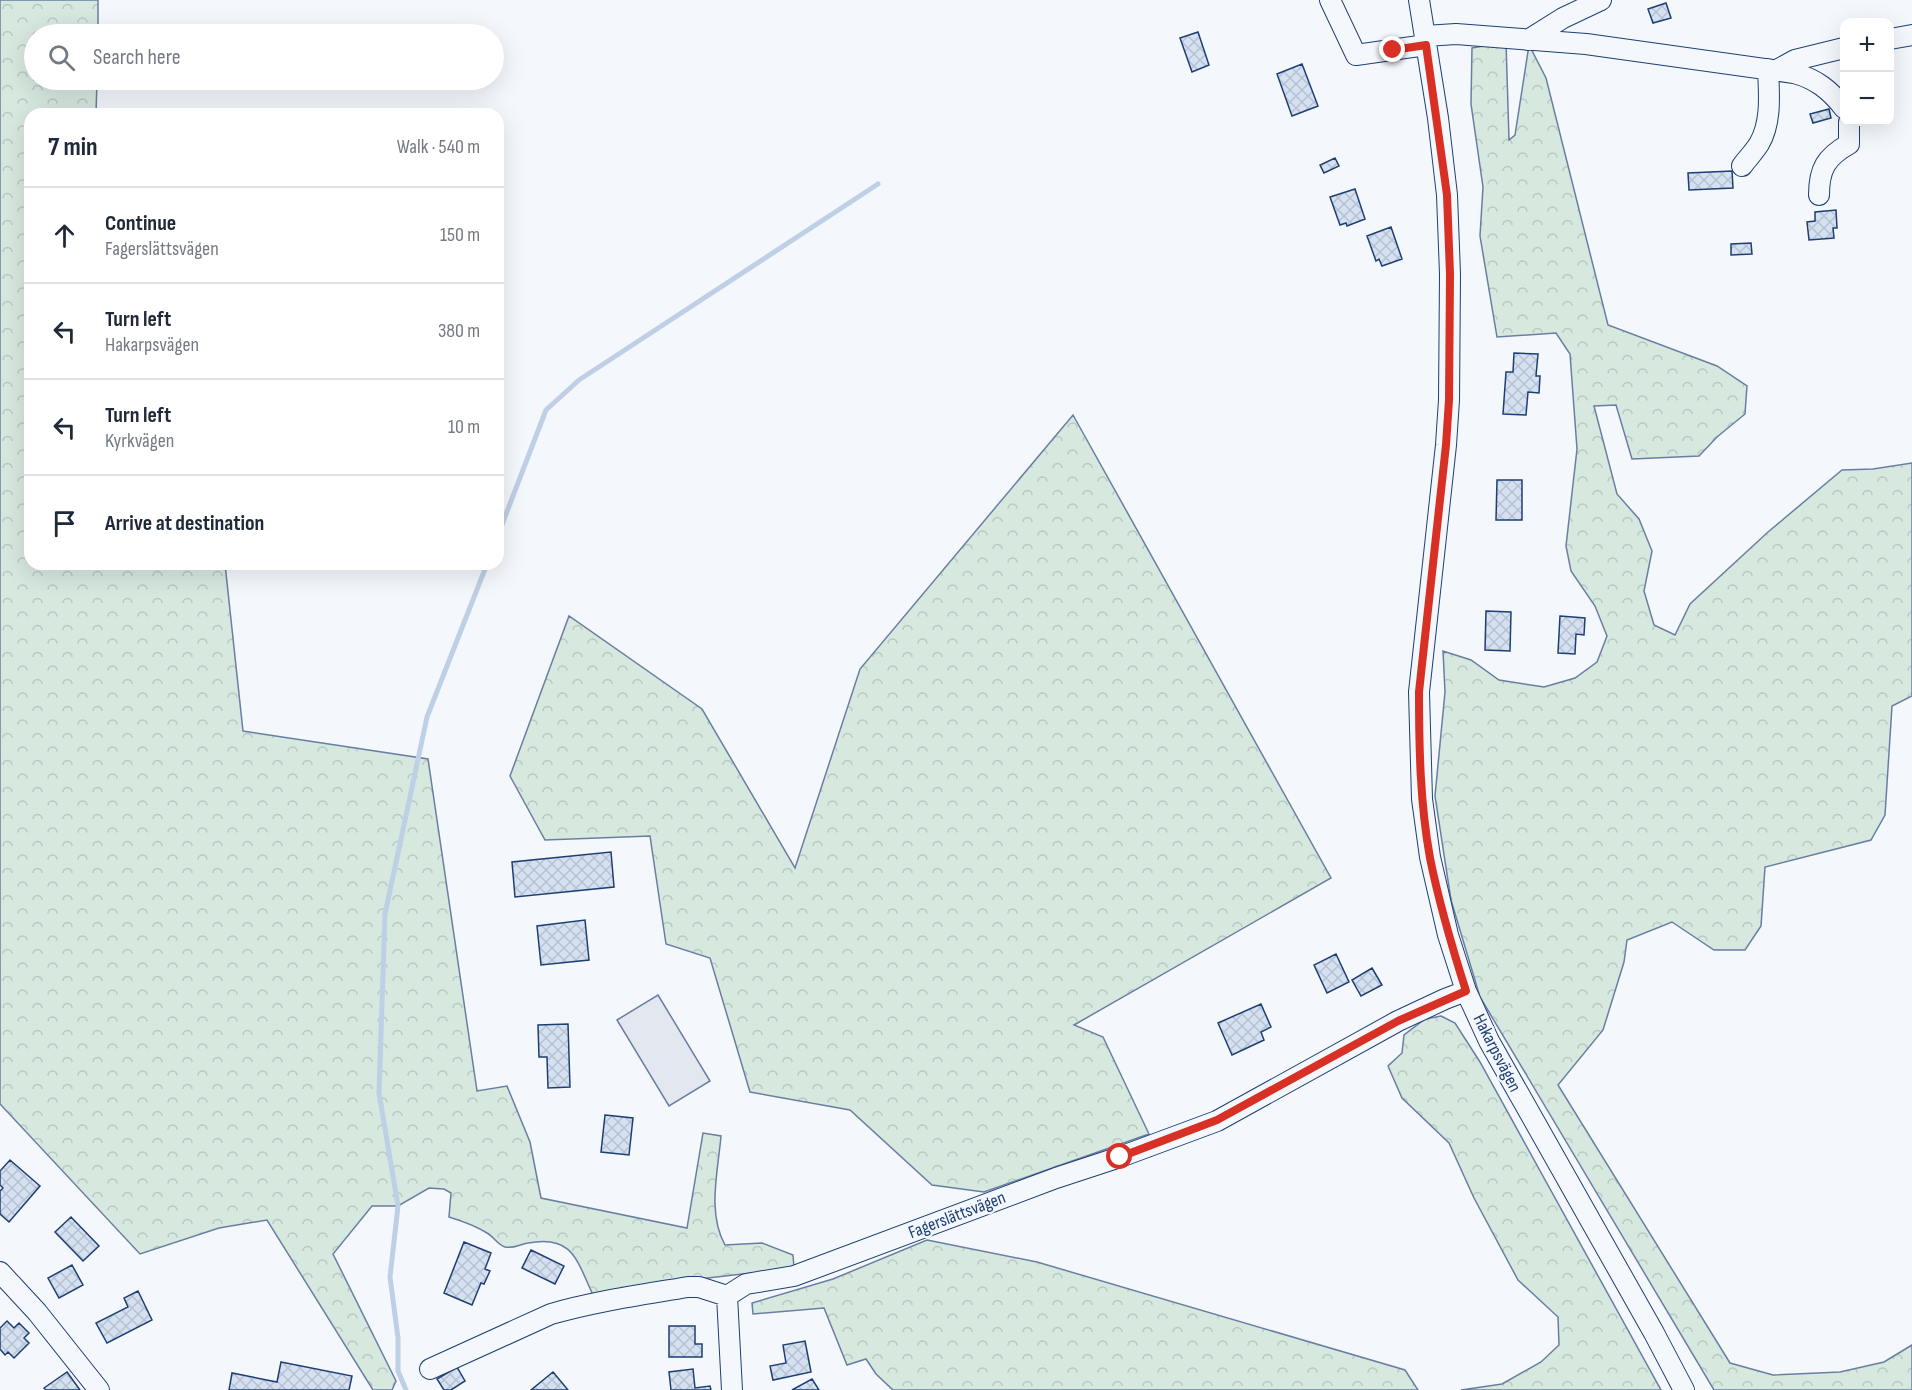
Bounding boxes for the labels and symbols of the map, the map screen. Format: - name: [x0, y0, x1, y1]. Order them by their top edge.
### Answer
- route end: [1379, 36, 1405, 62]
- street label: Hakarpsvägen: [1468, 1011, 1526, 1095]
- route start: [1106, 1143, 1132, 1169]
- street label: Fagerslättsvägen: [905, 1187, 1009, 1243]

